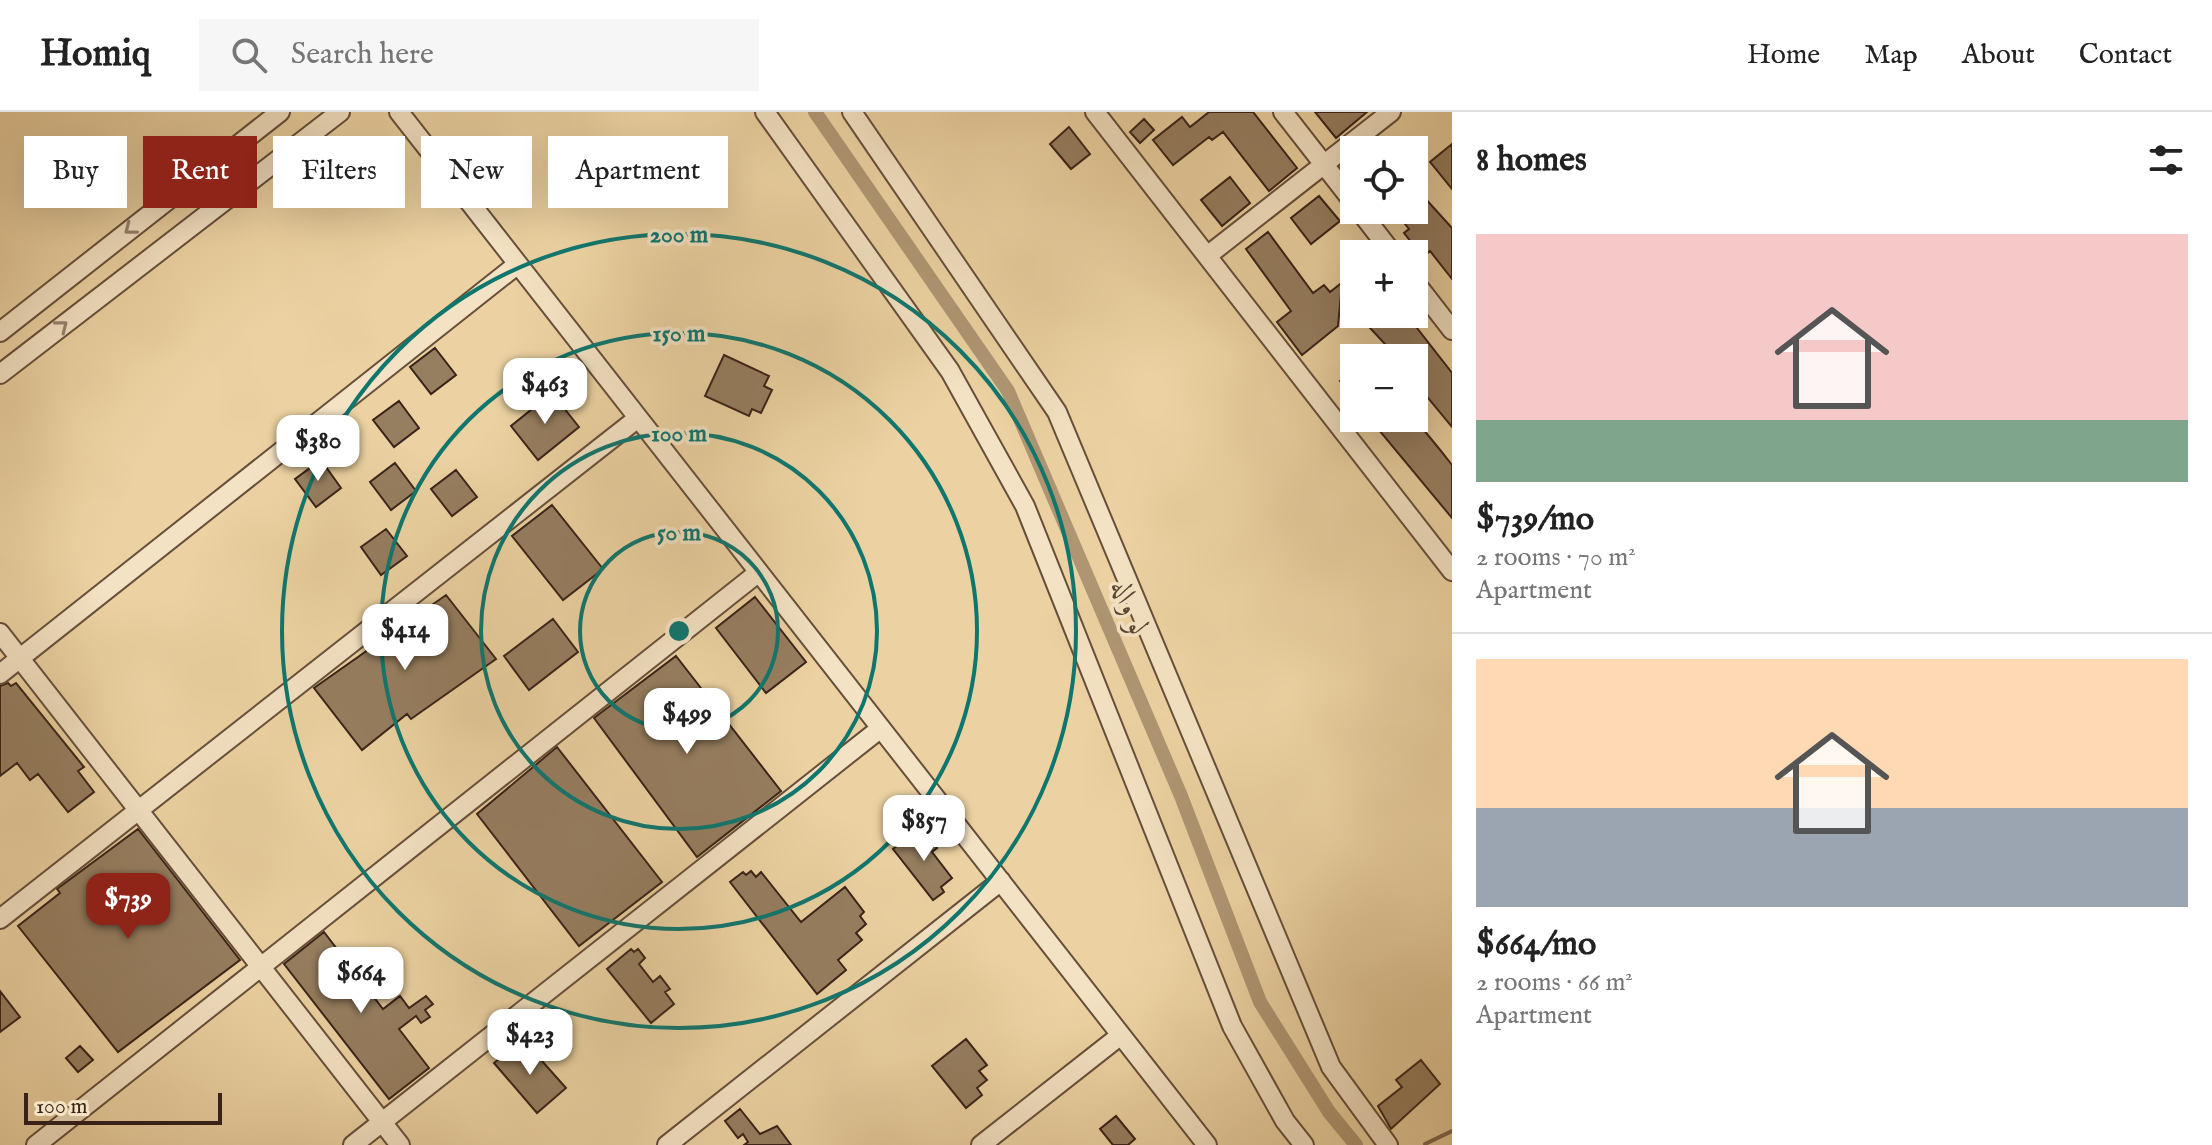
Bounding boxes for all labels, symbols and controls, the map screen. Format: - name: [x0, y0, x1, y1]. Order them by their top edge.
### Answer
- search box: [199, 19, 759, 91]
- text: Homiq: [40, 31, 151, 79]
- icon: search: [227, 33, 271, 77]
- text: Search here: [291, 36, 434, 74]
- text: Home: [1747, 38, 1820, 73]
- text: Map: [1864, 38, 1918, 73]
- text: About: [1962, 38, 2035, 73]
- text: Contact: [2079, 38, 2172, 73]
- chip: Buy: [24, 136, 127, 208]
- chip: Rent: [143, 136, 257, 208]
- chip: Filters: [273, 136, 405, 208]
- chip: New: [421, 136, 532, 208]
- chip: Apartment: [548, 136, 728, 208]
- map controls: [1340, 136, 1428, 432]
- button: locate: [1340, 136, 1428, 224]
- icon: filters: [2144, 138, 2188, 182]
- text: 8 homes: [1476, 139, 1587, 182]
- one-way arrow: [124, 220, 139, 234]
- text: 200 m: [650, 220, 709, 251]
- button: +: [1340, 240, 1428, 328]
- icon: home: [1760, 286, 1904, 430]
- text: 150 m: [652, 319, 706, 350]
- one-way arrow: [53, 322, 68, 336]
- button: −: [1340, 344, 1428, 432]
- pin: $463: [498, 358, 592, 426]
- text: $463: [521, 367, 569, 400]
- pin: $380: [271, 415, 365, 483]
- text: 100 m: [651, 419, 708, 450]
- text: $380: [294, 424, 342, 457]
- text: $739/mo: [1476, 498, 1594, 541]
- text: 50 m: [657, 518, 702, 549]
- text: 2 rooms · 70 m²: [1476, 541, 1636, 574]
- water label: لو واله: [1100, 574, 1158, 642]
- text: Apartment: [1476, 574, 1592, 607]
- pin: $414: [358, 604, 452, 672]
- text: $414: [380, 613, 430, 646]
- centre of rings: [665, 617, 693, 645]
- pin: $499: [640, 688, 734, 756]
- text: $499: [662, 697, 712, 730]
- icon: home: [1760, 711, 1904, 855]
- pin: $857: [877, 795, 971, 863]
- text: $857: [901, 804, 947, 837]
- pin: $739: [81, 873, 175, 941]
- text: $739: [104, 882, 152, 915]
- text: $664/mo: [1476, 923, 1596, 966]
- pin: $664: [314, 947, 408, 1015]
- text: $664: [336, 956, 386, 989]
- text: 2 rooms · 66 m²: [1476, 966, 1633, 999]
- text: Apartment: [1476, 999, 1592, 1032]
- pin: $423: [483, 1009, 577, 1077]
- text: $423: [505, 1018, 555, 1051]
- scale bar: [24, 1089, 222, 1125]
- text: 100 m: [36, 1093, 88, 1121]

